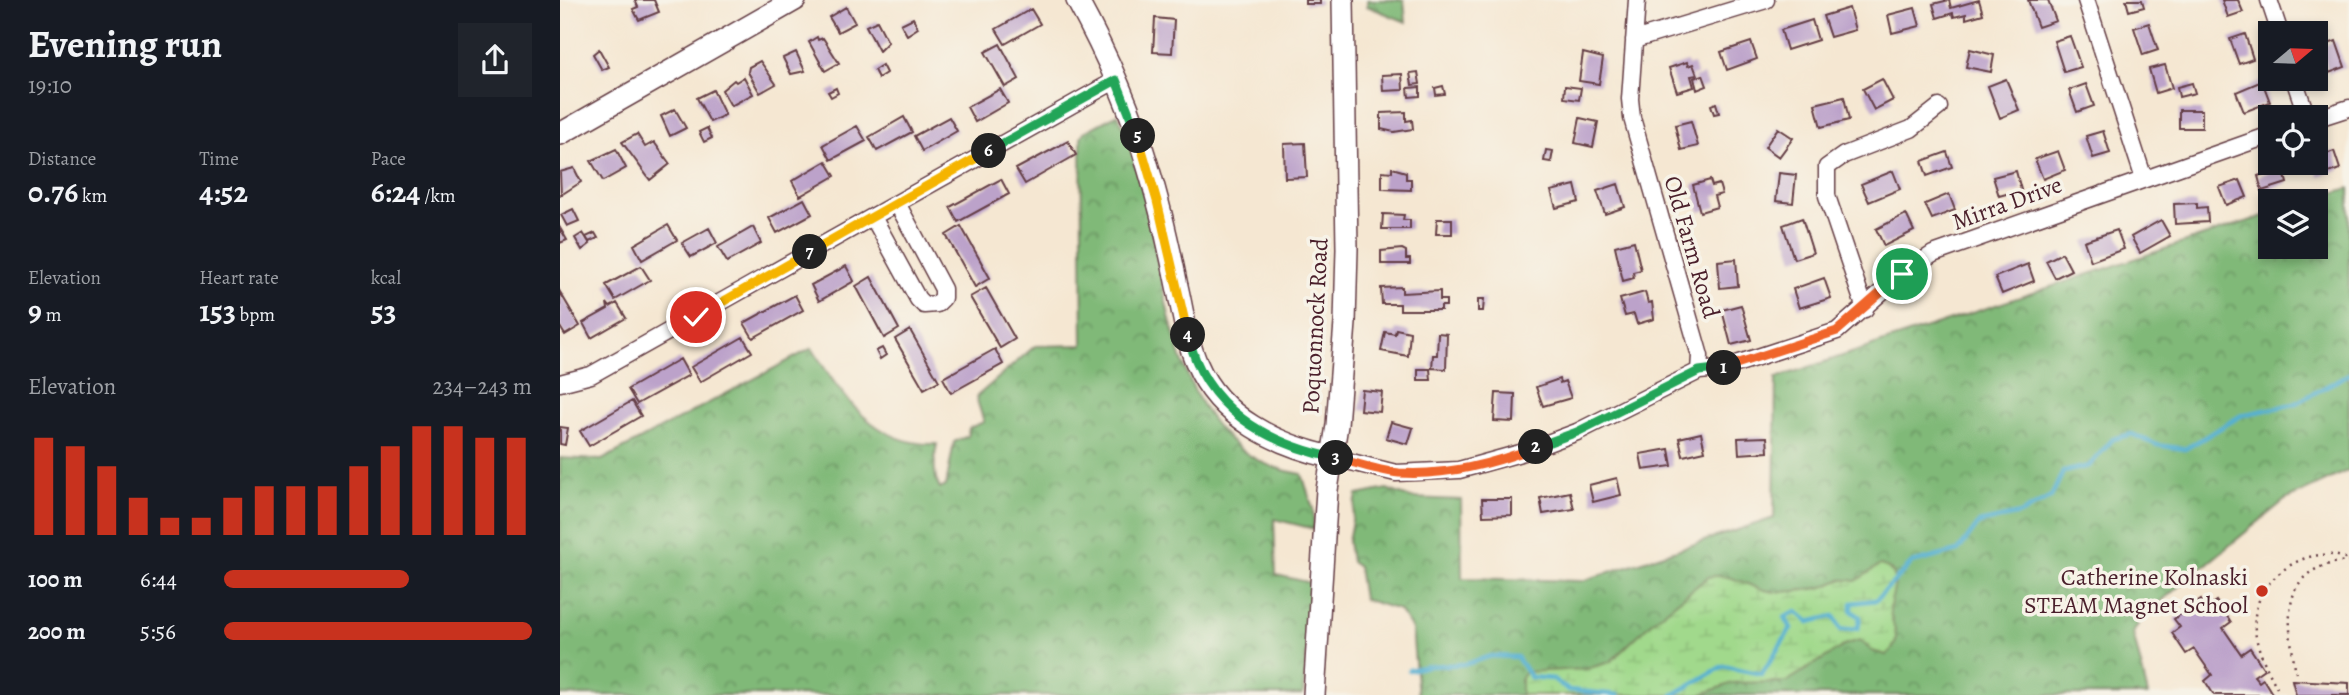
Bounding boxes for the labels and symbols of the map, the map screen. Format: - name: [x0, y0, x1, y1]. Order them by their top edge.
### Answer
- north arrow: [2258, 21, 2328, 91]
- pin: 5: [1120, 118, 1156, 154]
- pin: 6: [972, 134, 1006, 168]
- street label: Mirra Drive: [1948, 168, 2066, 238]
- street label: Old Farm Road: [1656, 172, 1728, 322]
- pin: 7: [792, 234, 828, 270]
- street label: Poquonnock Road: [1294, 237, 1336, 415]
- pin: [1872, 244, 1932, 304]
- pin: [666, 287, 726, 347]
- pin: 4: [1170, 318, 1206, 352]
- pin: 1: [1706, 350, 1742, 386]
- pin: 2: [1518, 430, 1553, 464]
- pin: 3: [1318, 440, 1354, 476]
- place label: Catherine Kolnaski STEAM Magnet School: [2024, 561, 2248, 621]
- marker: Catherine Kolnaski STEAM Magnet School: [2254, 583, 2270, 599]

